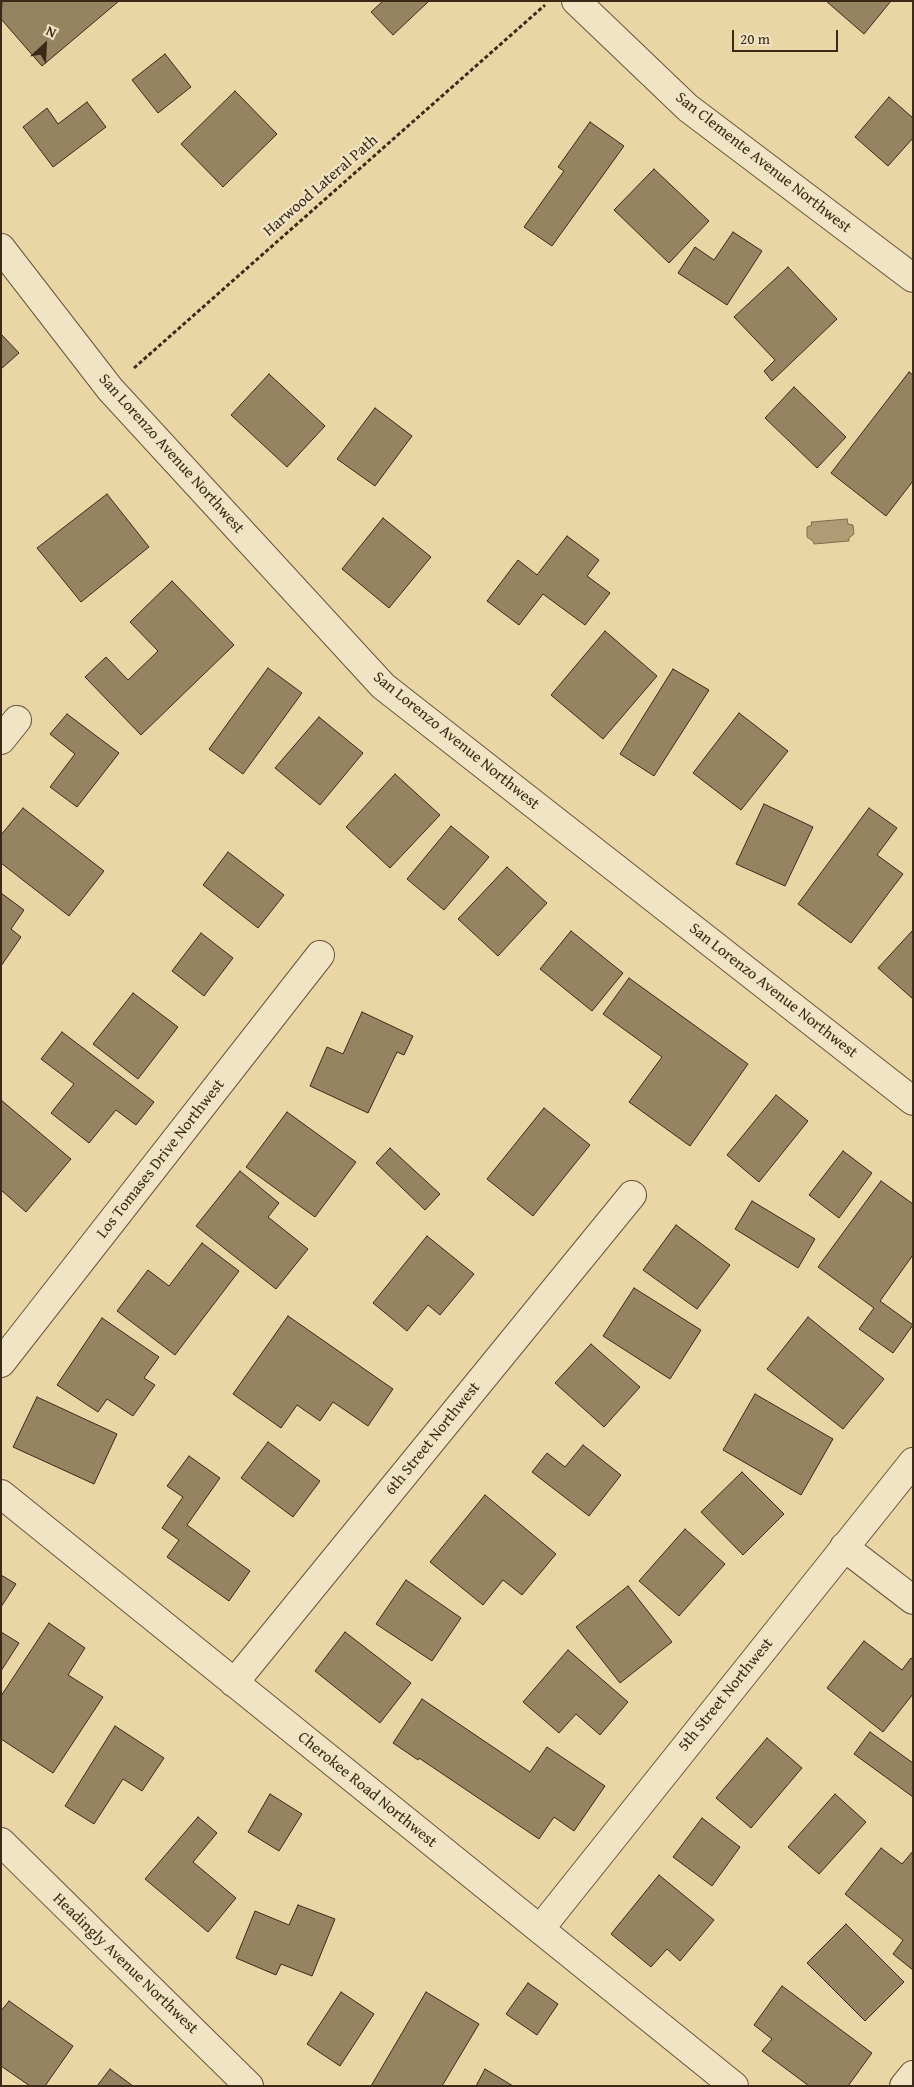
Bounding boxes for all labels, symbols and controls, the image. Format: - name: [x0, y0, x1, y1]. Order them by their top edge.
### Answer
- north arrow: [20, 20, 70, 70]
- text: N: [43, 20, 60, 42]
- scale bar: [734, 20, 840, 52]
- text: 20 m: [740, 28, 770, 49]
- street label: San Clemente Avenue Northwest: [671, 88, 855, 238]
- street label: Harwood Lateral Path: [260, 131, 382, 241]
- street label: San Lorenzo Avenue Northwest: [94, 370, 248, 538]
- street label: San Lorenzo Avenue Northwest: [369, 668, 543, 814]
- street label: San Lorenzo Avenue Northwest: [685, 919, 861, 1063]
- street label: Los Tomases Drive Northwest: [93, 1076, 229, 1242]
- street label: 6th Street Northwest: [381, 1378, 485, 1500]
- street label: 5th Street Northwest: [674, 1634, 778, 1756]
- street label: Cherokee Road Northwest: [294, 1728, 440, 1852]
- street label: Headingly Avenue Northwest: [48, 1889, 202, 2039]

